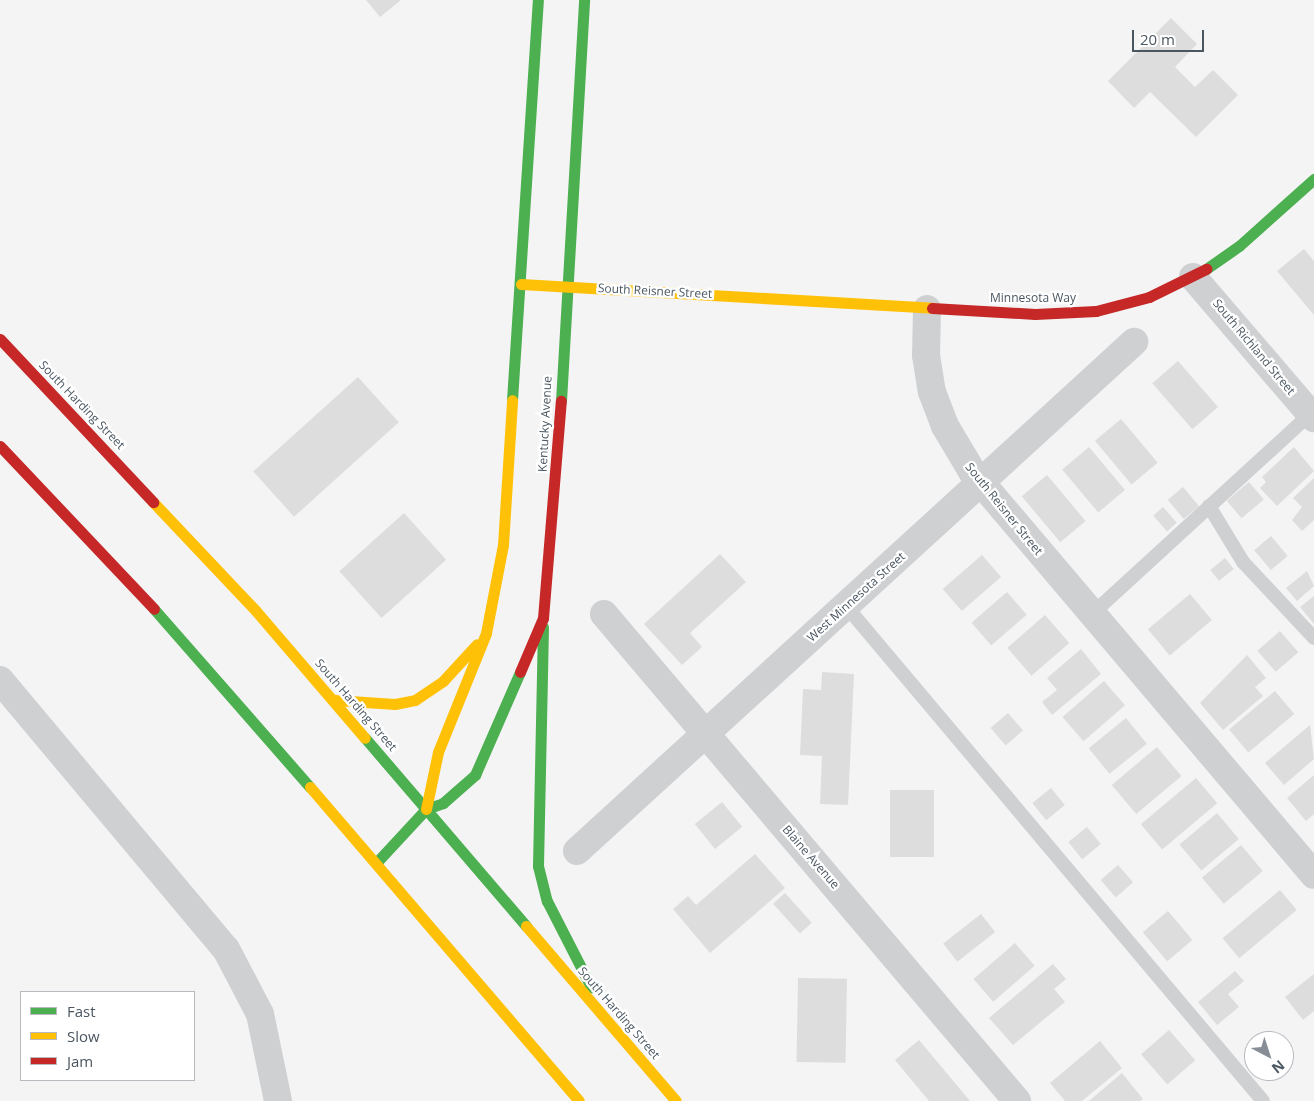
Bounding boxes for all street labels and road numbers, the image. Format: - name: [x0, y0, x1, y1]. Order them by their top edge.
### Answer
- street label: South Reisner Street: [597, 281, 713, 301]
- street label: Minnesota Way: [990, 291, 1076, 305]
- street label: South Richland Street: [1210, 296, 1298, 398]
- street label: South Harding Street: [36, 358, 128, 452]
- street label: Kentucky Avenue: [535, 376, 555, 472]
- street label: South Reisner Street: [962, 460, 1046, 558]
- street label: West Minnesota Street: [804, 549, 908, 645]
- street label: South Harding Street: [312, 656, 400, 754]
- street label: Blaine Avenue: [779, 822, 843, 892]
- street label: South Harding Street: [575, 964, 663, 1062]

